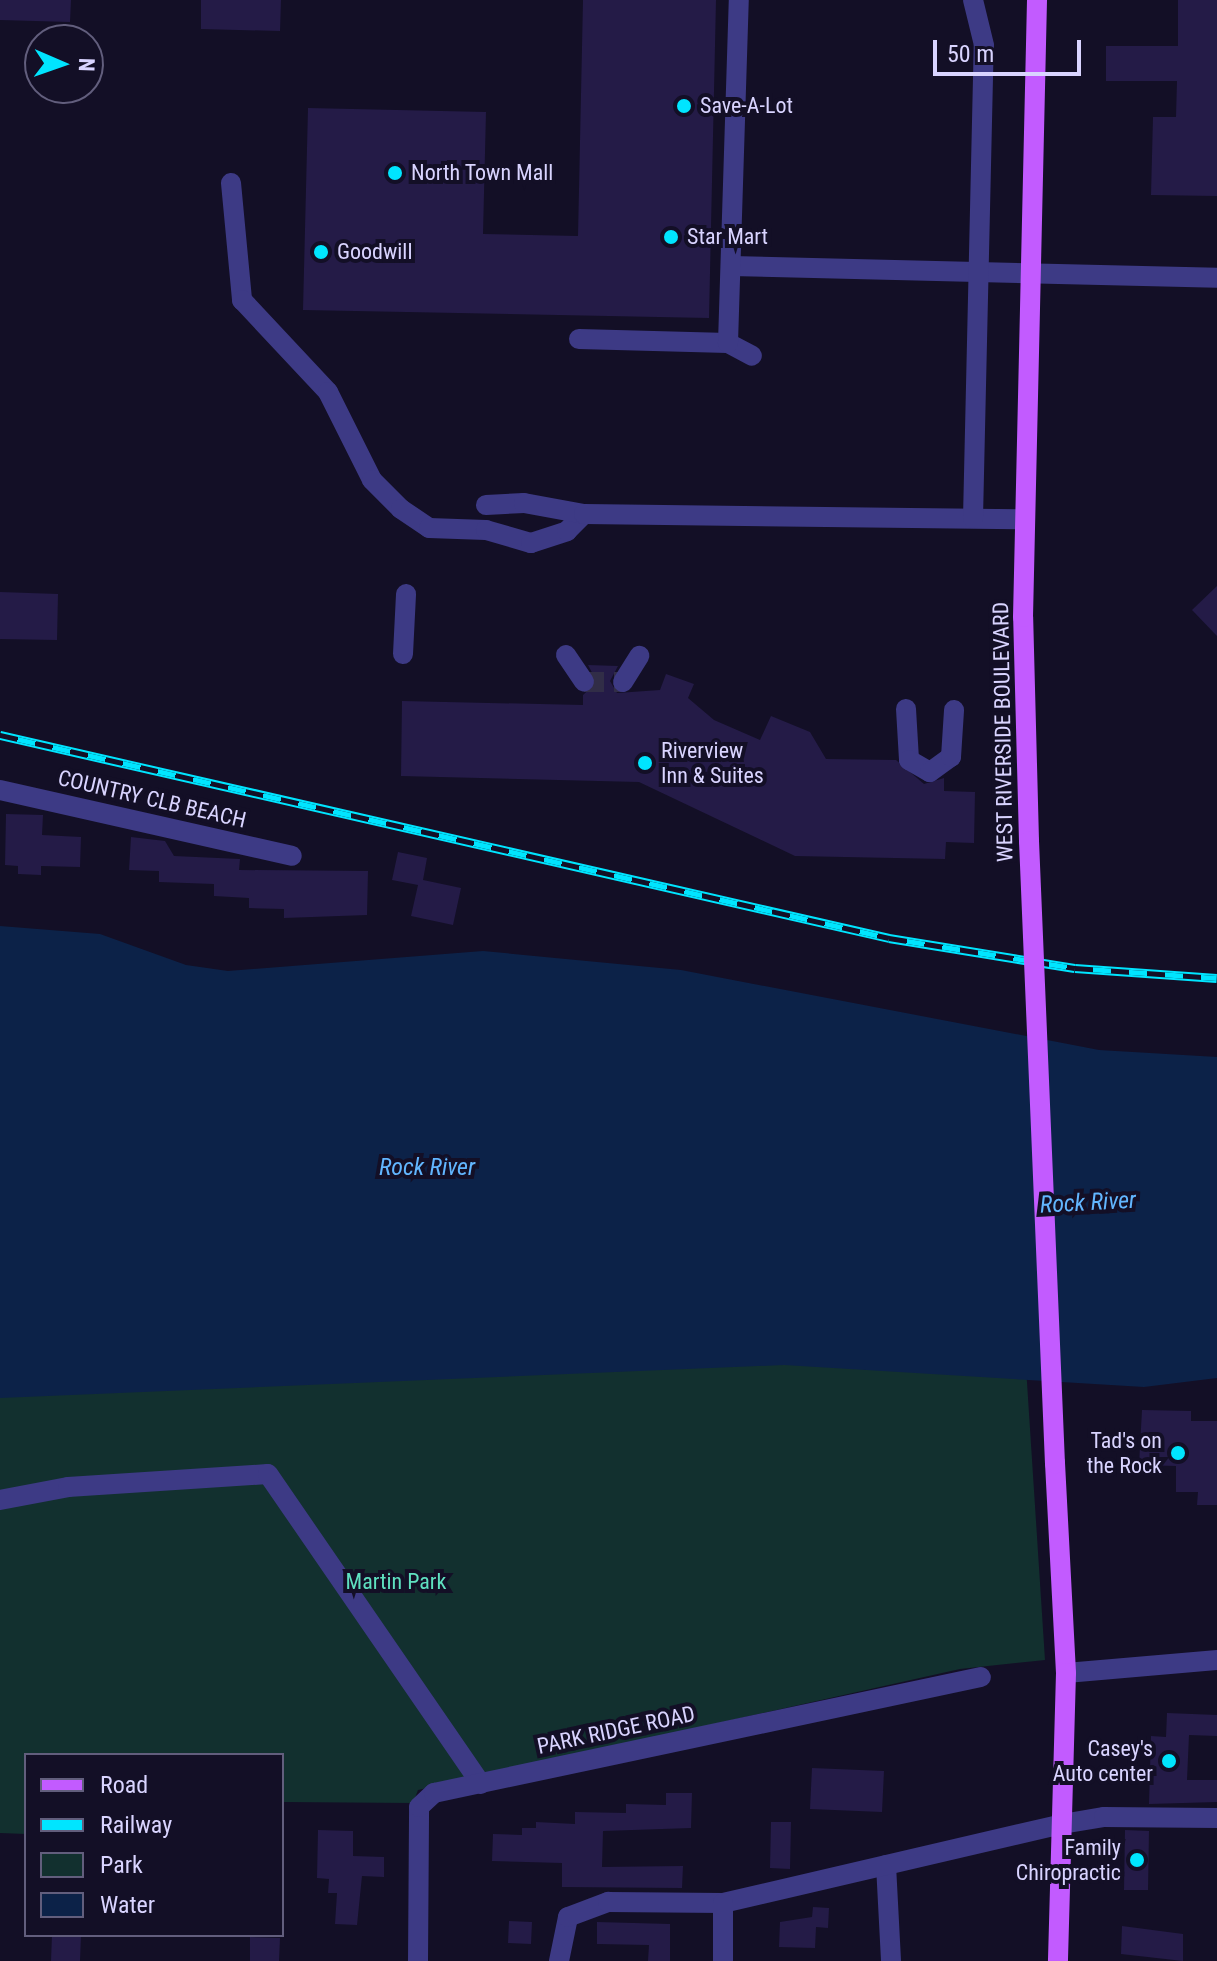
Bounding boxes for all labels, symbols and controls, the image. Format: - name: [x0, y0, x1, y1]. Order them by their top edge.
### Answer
- north arrow: [24, 24, 104, 104]
- scale bar: [937, 24, 1085, 74]
- text: 50 m: [947, 40, 994, 68]
- text: N: [74, 58, 99, 72]
- place label: Save-A-Lot: [700, 93, 793, 119]
- marker: Save-A-Lot: [675, 97, 693, 115]
- place label: North Town Mall: [411, 160, 554, 186]
- marker: North Town Mall: [386, 164, 404, 182]
- place label: Star Mart: [687, 224, 768, 250]
- marker: Star Mart: [662, 228, 680, 246]
- place label: Goodwill: [337, 239, 412, 265]
- marker: Goodwill: [312, 243, 330, 261]
- street label: WEST RIVERSIDE BOULEVARD: [988, 601, 1018, 863]
- place label: Riverview Inn & Suites: [661, 737, 764, 788]
- marker: Riverview Inn & Suites: [636, 754, 654, 772]
- street label: COUNTRY CLB BEACH: [55, 765, 249, 833]
- water label: Rock River: [379, 1154, 475, 1182]
- water label: Rock River: [1039, 1186, 1137, 1220]
- place label: Tad's on the Rock: [1087, 1427, 1162, 1478]
- marker: Tad's on the Rock: [1169, 1444, 1187, 1462]
- park label: Martin Park: [346, 1569, 446, 1595]
- street label: PARK RIDGE ROAD: [535, 1700, 697, 1760]
- place label: Casey's Auto center: [1053, 1735, 1153, 1786]
- marker: Casey's Auto center: [1160, 1752, 1178, 1770]
- legend: [24, 1753, 284, 1937]
- text: Road: [100, 1771, 148, 1799]
- text: Railway: [100, 1811, 172, 1839]
- place label: Family Chiropractic: [1016, 1834, 1121, 1886]
- text: Park: [100, 1851, 143, 1879]
- marker: Family Chiropractic: [1128, 1851, 1146, 1869]
- text: Water: [100, 1891, 155, 1919]

